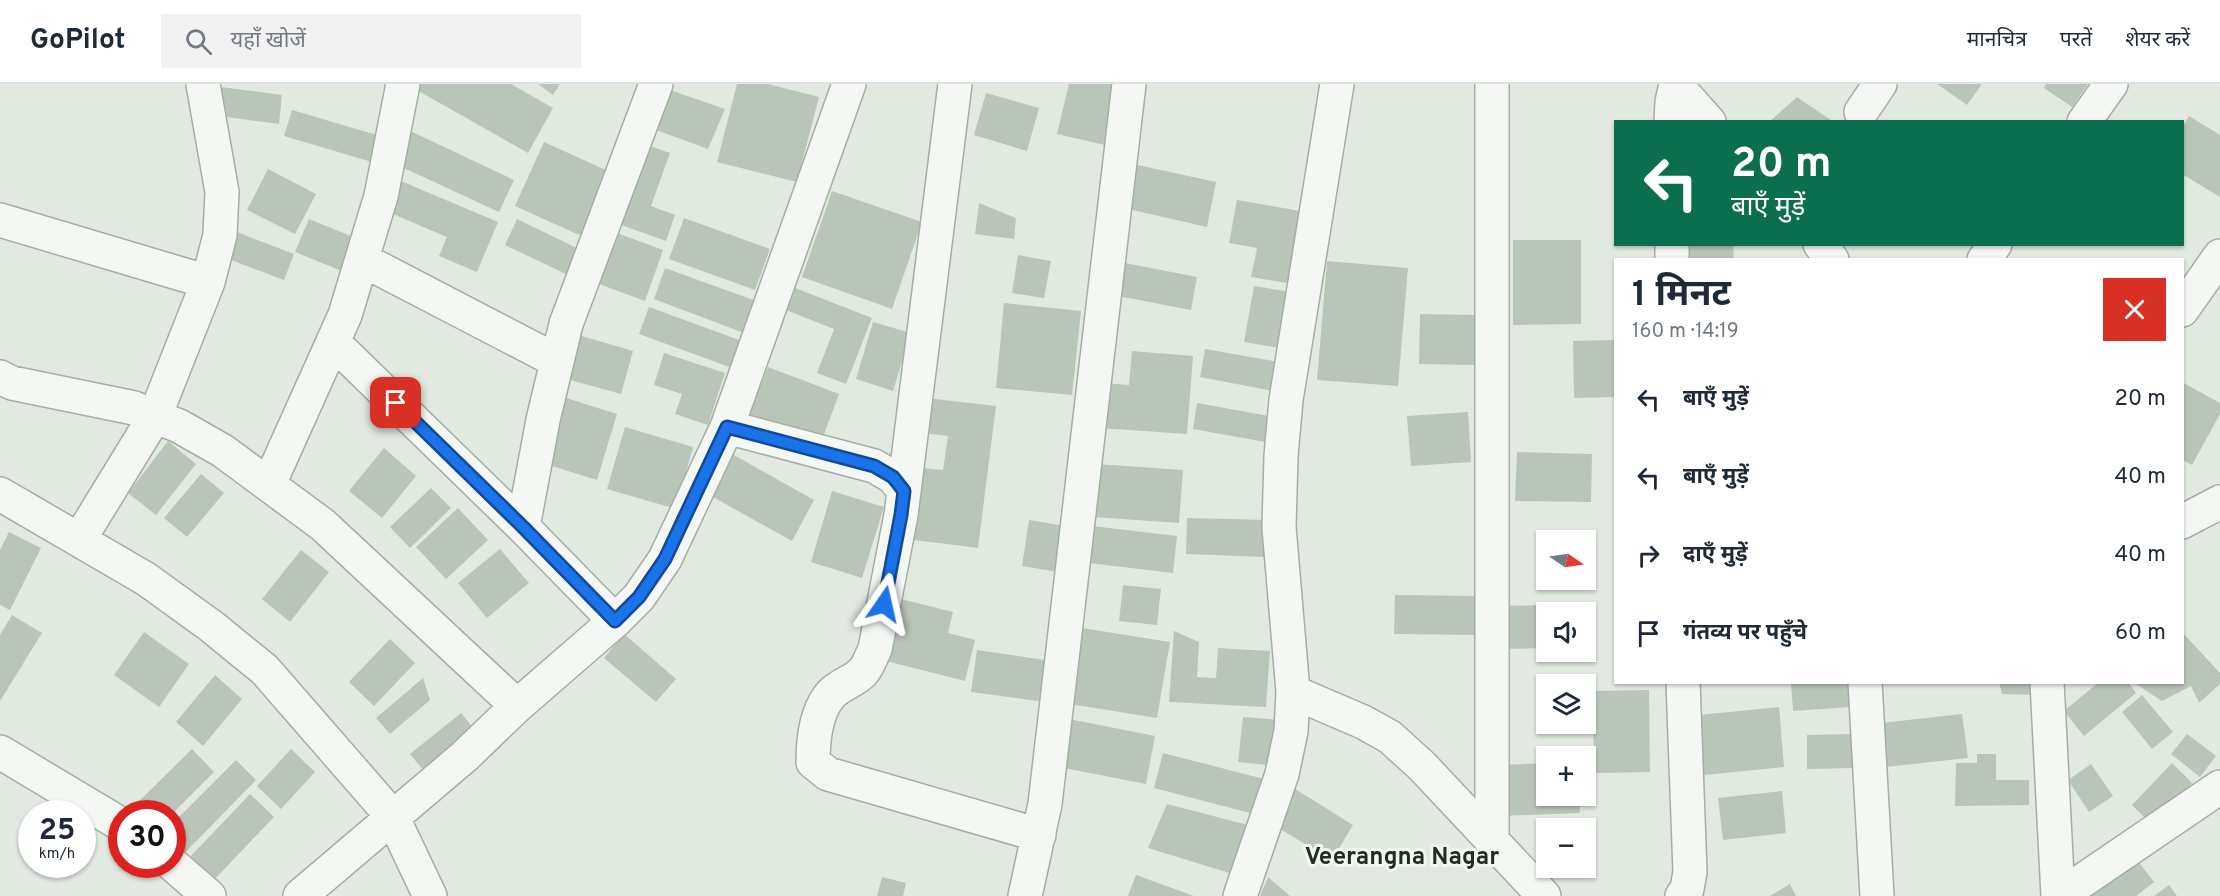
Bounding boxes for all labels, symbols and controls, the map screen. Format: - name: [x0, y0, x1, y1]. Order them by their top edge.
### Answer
- search box: [161, 14, 581, 68]
- text: GoPilot: [30, 23, 125, 59]
- icon: search: [182, 25, 215, 58]
- text: मानचित्र: [1967, 27, 2027, 54]
- text: परतें: [2060, 27, 2092, 54]
- text: शेयर करें: [2125, 27, 2190, 54]
- text: यहाँ खोजें: [230, 28, 306, 55]
- text: 20 m: [1731, 139, 1832, 192]
- icon: left: [1632, 144, 1710, 222]
- text: बाएँ मुड़ें: [1731, 191, 1805, 225]
- text: 1 मिनट: [1632, 273, 1731, 319]
- button: close: [2103, 278, 2166, 341]
- text: 160 m · 14:19: [1632, 319, 1739, 345]
- pin: [370, 377, 421, 428]
- icon: left: [1632, 383, 1665, 416]
- icon: arrive: [379, 386, 412, 419]
- text: बाएँ मुड़ें: [1683, 386, 1749, 413]
- text: 20 m: [2115, 386, 2166, 413]
- icon: left: [1632, 461, 1665, 494]
- text: बाएँ मुड़ें: [1683, 464, 1749, 491]
- text: 40 m: [2114, 464, 2166, 491]
- north arrow: [1536, 530, 1596, 590]
- map controls: [1536, 530, 1596, 878]
- icon: right: [1632, 539, 1665, 572]
- text: दाएँ मुड़ें: [1683, 542, 1748, 569]
- text: 40 m: [2114, 542, 2166, 569]
- position arrow: [852, 572, 916, 636]
- button: sound: [1536, 602, 1596, 662]
- icon: arrive: [1632, 617, 1665, 650]
- text: गंतव्य पर पहुँचे: [1683, 620, 1807, 647]
- text: 60 m: [2115, 620, 2166, 647]
- button: layers: [1536, 674, 1596, 734]
- button: +: [1536, 746, 1596, 806]
- speed limit sign: 30: [108, 800, 186, 878]
- text: 25: [39, 813, 75, 850]
- button: −: [1536, 818, 1596, 878]
- district label: Veerangna Nagar: [1305, 843, 1499, 873]
- text: km/h: [39, 845, 75, 864]

